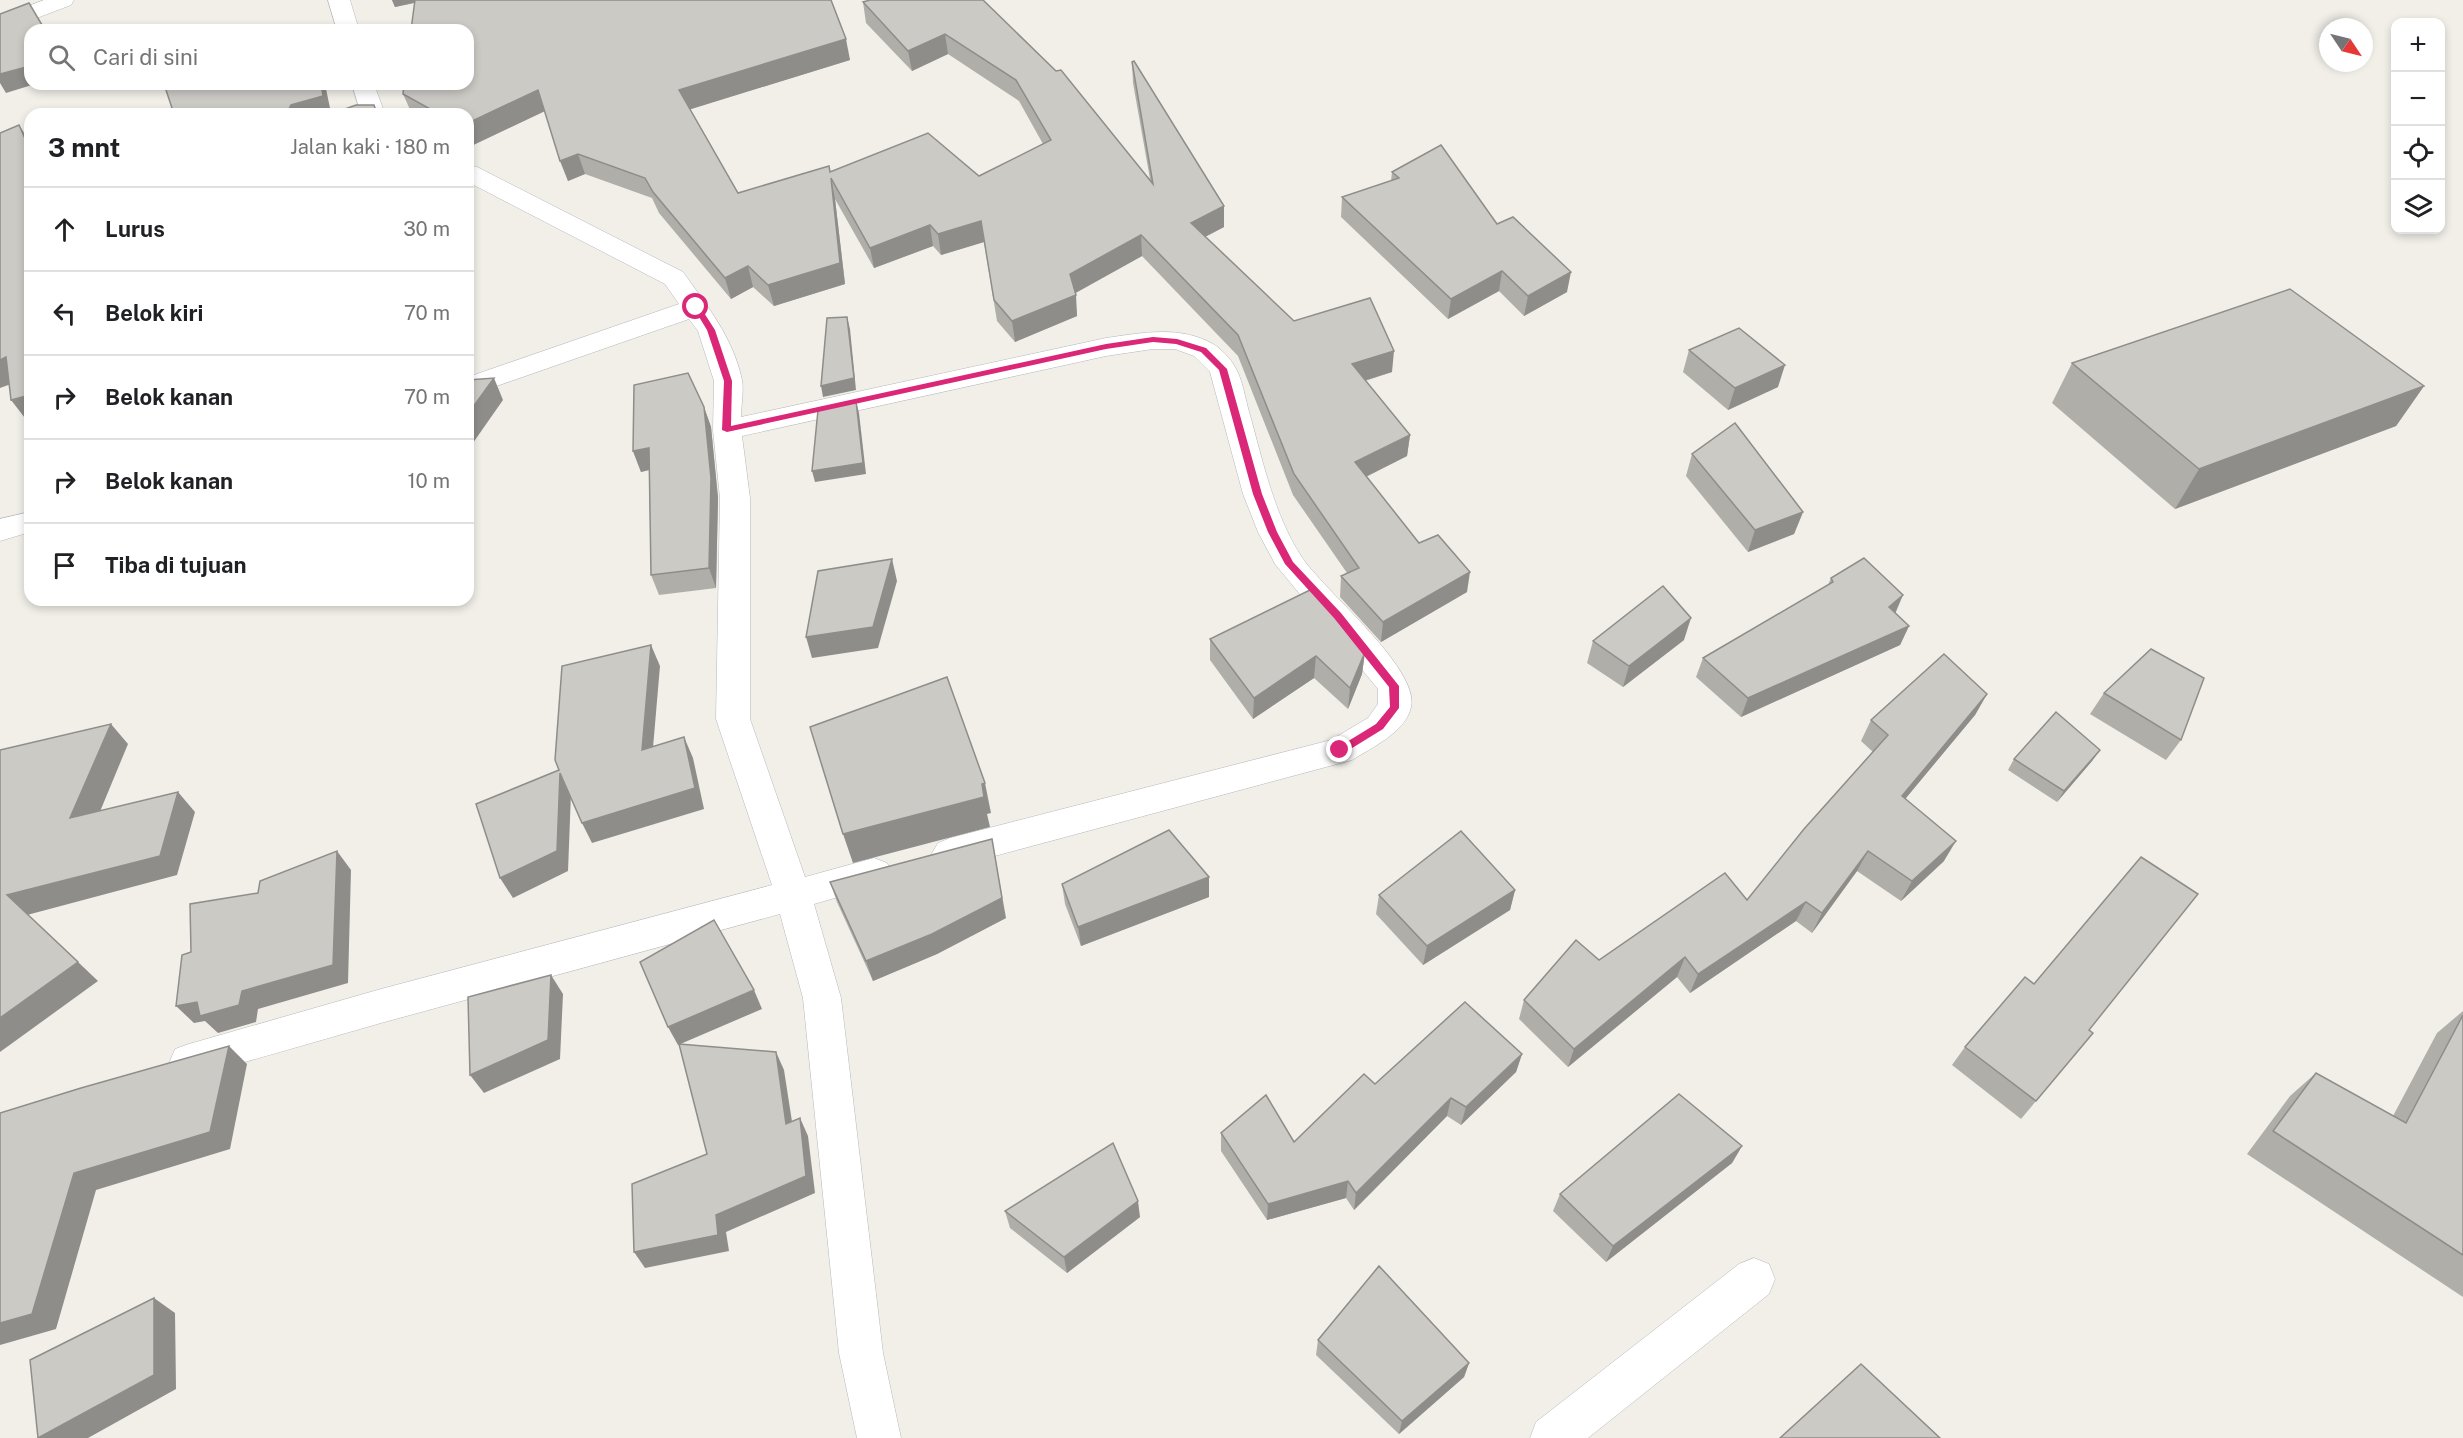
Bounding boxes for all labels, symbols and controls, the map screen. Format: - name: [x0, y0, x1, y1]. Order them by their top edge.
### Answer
- north arrow: [2319, 18, 2373, 72]
- map controls: [2391, 18, 2445, 234]
- button: +: [2391, 18, 2445, 72]
- search box: [24, 24, 474, 90]
- icon: search: [45, 41, 78, 74]
- text: Cari di sini: [93, 44, 198, 70]
- button: −: [2391, 72, 2445, 126]
- button: locate: [2391, 126, 2445, 180]
- text: 3 mnt: [48, 132, 120, 163]
- text: Jalan kaki · 180 m: [290, 135, 450, 159]
- button: layers: [2391, 180, 2445, 234]
- icon: ahead: [48, 213, 81, 246]
- text: Lurus: [105, 216, 165, 242]
- text: 30 m: [403, 217, 450, 241]
- route start: [682, 293, 708, 319]
- icon: left: [48, 297, 81, 330]
- text: Belok kiri: [105, 300, 203, 326]
- text: 70 m: [404, 301, 450, 325]
- icon: right: [48, 381, 81, 414]
- text: Belok kanan: [105, 384, 233, 410]
- text: 70 m: [404, 385, 450, 409]
- icon: right: [48, 465, 81, 498]
- text: Belok kanan: [105, 468, 233, 494]
- text: 10 m: [407, 469, 450, 493]
- icon: arrive: [48, 549, 81, 582]
- text: Tiba di tujuan: [105, 552, 246, 578]
- route end: [1326, 736, 1352, 762]

